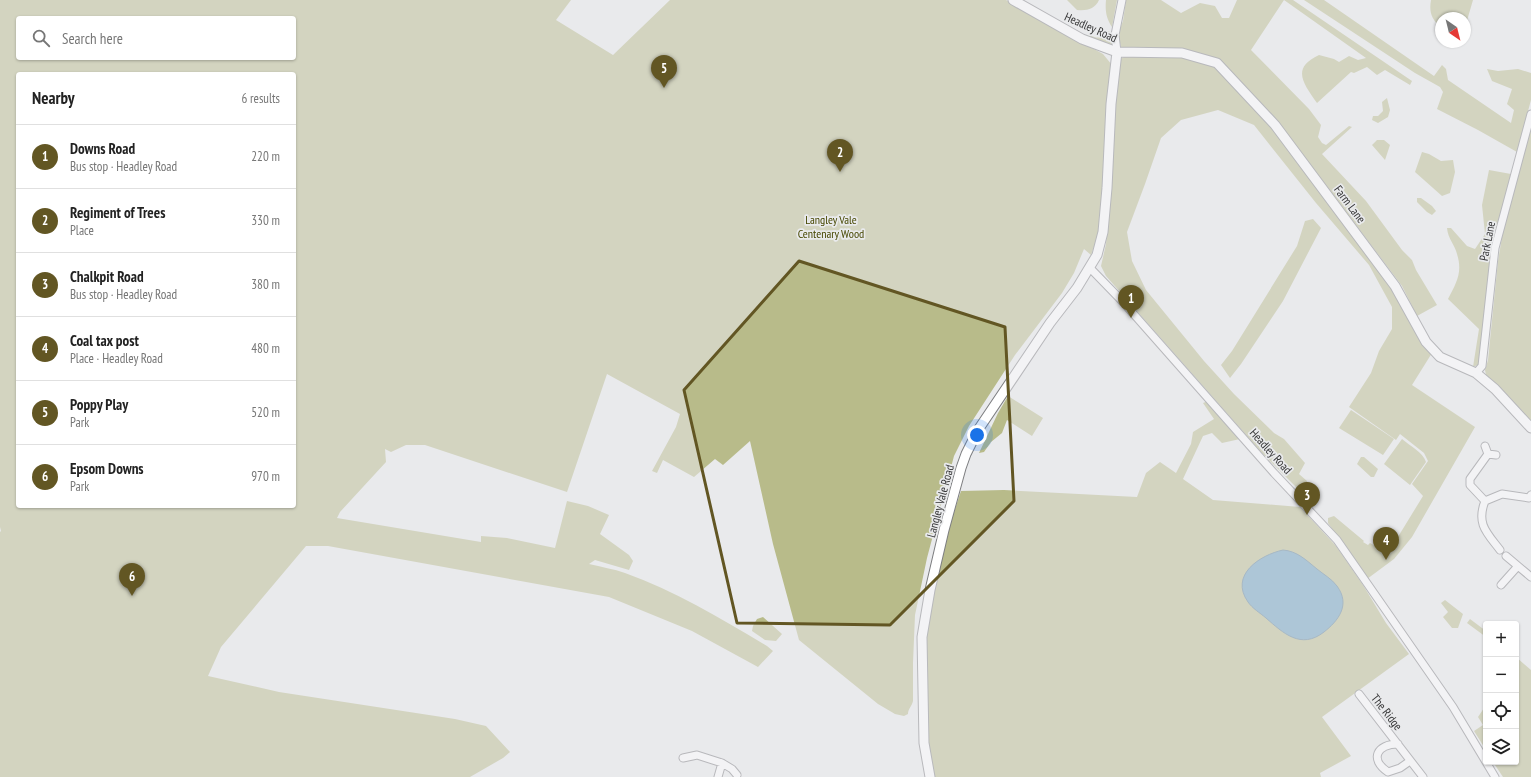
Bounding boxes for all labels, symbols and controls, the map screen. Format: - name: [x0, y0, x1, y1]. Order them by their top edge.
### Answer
- street label: Headley Road: [1062, 9, 1120, 45]
- north arrow: [1435, 12, 1471, 48]
- search box: [16, 16, 296, 60]
- icon: search: [30, 27, 52, 49]
- text: Search here: [62, 29, 123, 48]
- pin: 5: [651, 55, 677, 88]
- text: Nearby: [32, 87, 75, 109]
- text: 6 results: [241, 90, 280, 107]
- text: Downs Road: [70, 139, 135, 158]
- pin: 2: [827, 139, 853, 172]
- text: 1: [42, 148, 48, 165]
- text: 220 m: [251, 148, 280, 165]
- text: Bus stop · Headley Road: [70, 158, 177, 175]
- street label: Farm Lane: [1331, 182, 1369, 226]
- text: Regiment of Trees: [70, 203, 165, 222]
- text: 2: [42, 212, 48, 229]
- text: 330 m: [251, 212, 280, 229]
- park label: Langley Vale Centenary Wood: [798, 212, 864, 241]
- street label: Park Lane: [1476, 220, 1498, 262]
- text: Place: [70, 222, 94, 239]
- text: Chalkpit Road: [70, 267, 144, 286]
- text: 3: [42, 276, 48, 293]
- text: 380 m: [251, 276, 280, 293]
- pin: 1: [1118, 285, 1144, 318]
- text: Bus stop · Headley Road: [70, 286, 177, 303]
- text: Coal tax post: [70, 331, 139, 350]
- text: 4: [42, 340, 48, 357]
- text: 480 m: [251, 340, 280, 357]
- text: Place · Headley Road: [70, 350, 163, 367]
- text: Poppy Play: [70, 395, 128, 414]
- text: 5: [42, 404, 48, 421]
- text: 520 m: [251, 404, 280, 421]
- text: Park: [70, 414, 89, 431]
- your location: [967, 425, 987, 445]
- street label: Headley Road: [1247, 425, 1295, 477]
- text: Epsom Downs: [70, 459, 144, 478]
- street label: Langley Vale Road: [923, 463, 957, 539]
- text: 6: [42, 468, 48, 485]
- text: 970 m: [251, 468, 280, 485]
- text: Park: [70, 478, 89, 495]
- pin: 3: [1294, 482, 1320, 515]
- pin: 4: [1373, 527, 1399, 560]
- pin: 6: [119, 563, 145, 596]
- map controls: [1483, 621, 1519, 765]
- button: +: [1483, 621, 1519, 657]
- button: −: [1483, 657, 1519, 693]
- street label: The Ridge: [1368, 691, 1406, 733]
- button: locate: [1483, 693, 1519, 729]
- button: layers: [1483, 729, 1519, 765]

